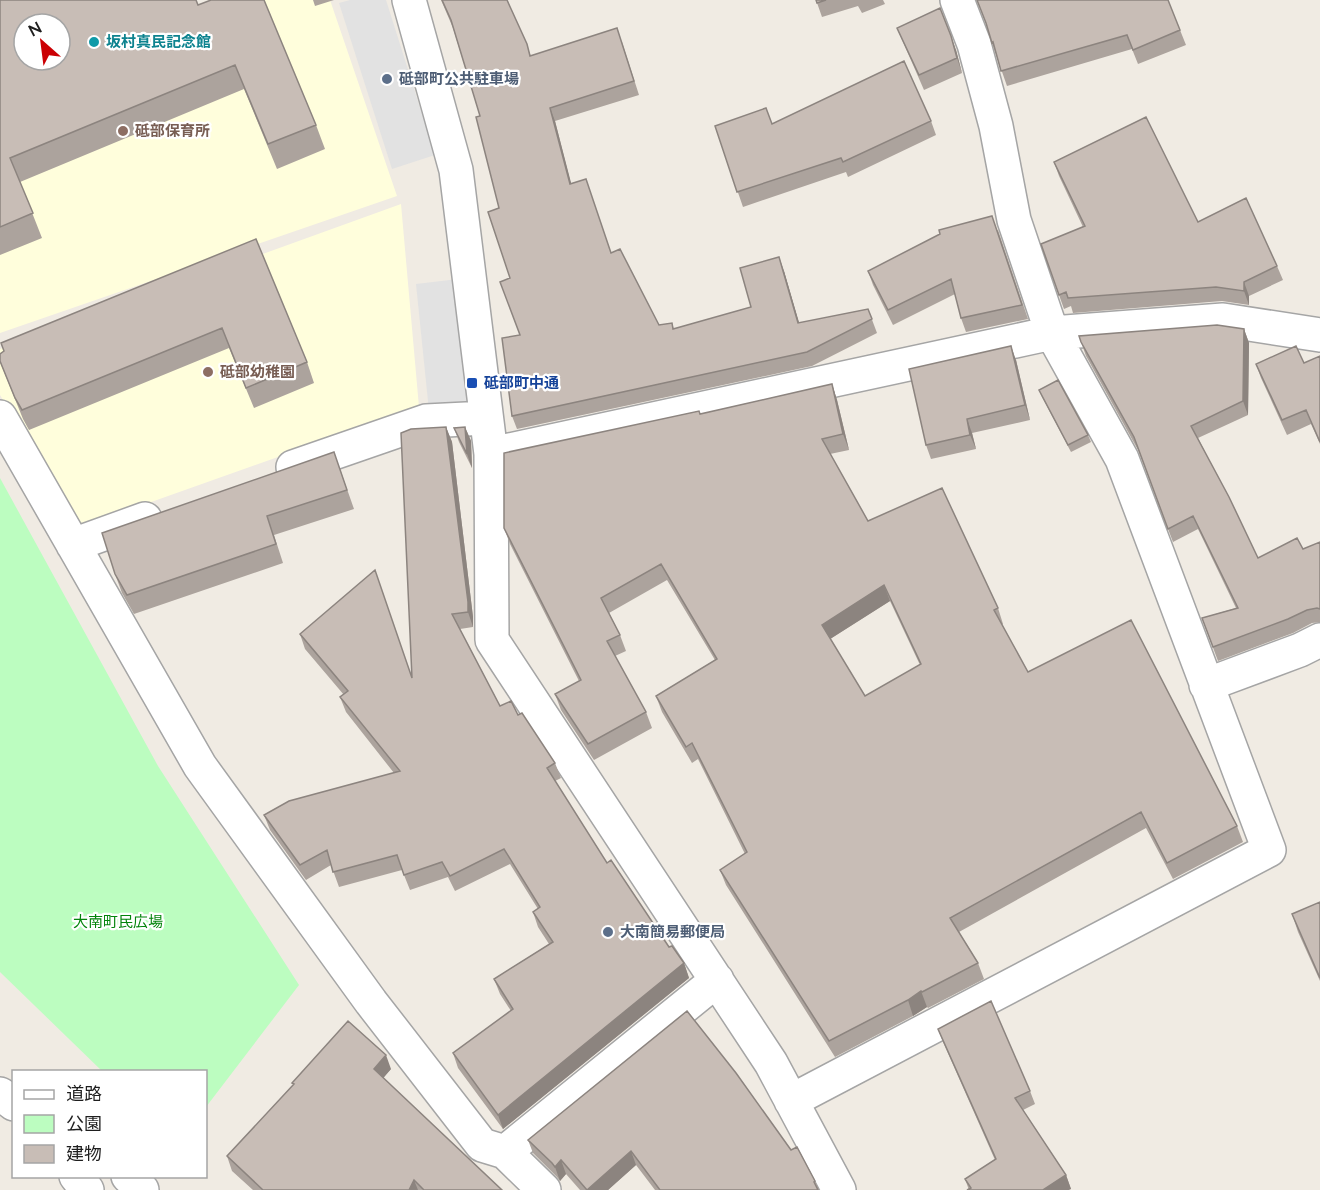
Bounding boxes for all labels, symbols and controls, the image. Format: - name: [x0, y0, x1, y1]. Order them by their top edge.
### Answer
- north arrow: [12, 12, 72, 72]
- text: N: [25, 17, 45, 40]
- place label: 坂村真民記念館: [106, 32, 211, 50]
- marker: 坂村真民記念館: [87, 35, 101, 49]
- place label: 砥部町公共駐車場: [399, 69, 519, 87]
- marker: 砥部町公共駐車場: [380, 72, 394, 86]
- place label: 砥部保育所: [135, 121, 210, 139]
- marker: 砥部保育所: [116, 124, 130, 138]
- place label: 砥部幼稚園: [220, 362, 295, 380]
- marker: 砥部幼稚園: [201, 365, 215, 379]
- place label: 砥部町中通: [484, 373, 559, 391]
- marker: 砥部町中通: [465, 376, 479, 390]
- park label: 大南町民広場: [73, 912, 163, 930]
- place label: 大南簡易郵便局: [620, 922, 725, 940]
- marker: 大南簡易郵便局: [601, 925, 615, 939]
- legend: [12, 1070, 207, 1178]
- text: 道路: [66, 1082, 102, 1104]
- text: 公園: [66, 1112, 102, 1134]
- text: 建物: [66, 1142, 102, 1164]

